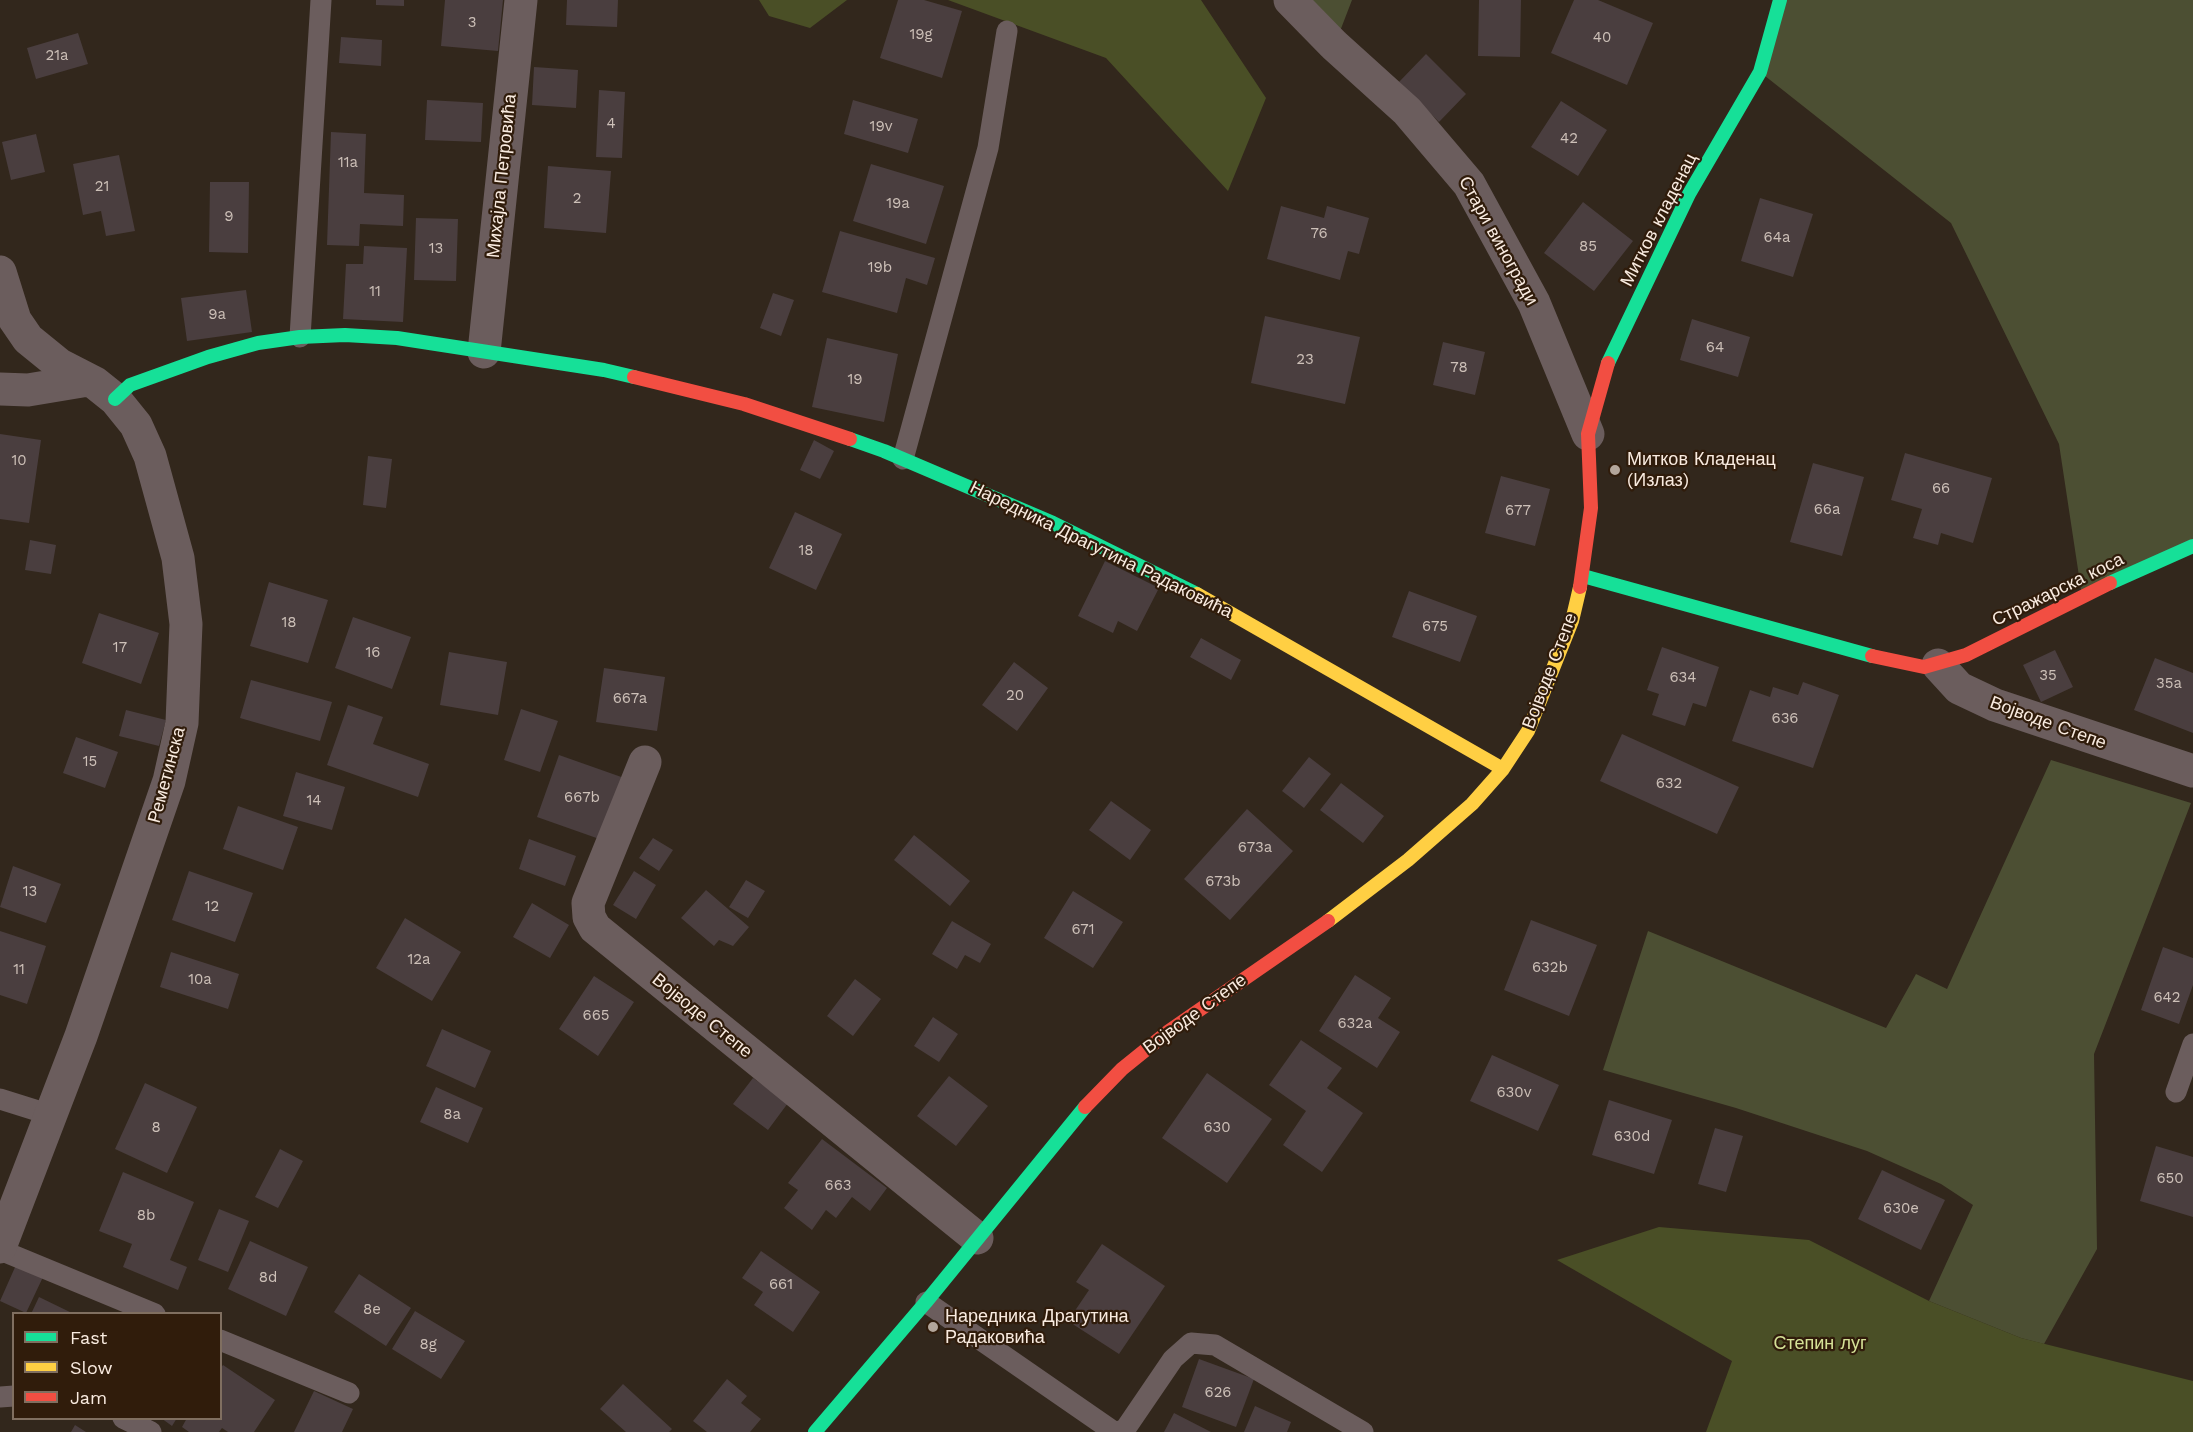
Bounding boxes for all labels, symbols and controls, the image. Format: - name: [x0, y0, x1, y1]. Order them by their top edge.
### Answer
- house number: 3: [468, 14, 476, 32]
- house number: 19g: [909, 26, 933, 44]
- house number: 40: [1593, 29, 1611, 47]
- house number: 21a: [45, 47, 69, 65]
- street label: Михајла Петровића: [483, 93, 521, 259]
- house number: 4: [606, 115, 616, 133]
- house number: 19v: [870, 118, 892, 136]
- house number: 42: [1560, 130, 1578, 148]
- street label: Митков кладенац: [1616, 150, 1702, 290]
- house number: 11a: [338, 154, 358, 172]
- street label: Стари виногради: [1454, 173, 1542, 309]
- house number: 21: [95, 178, 109, 196]
- house number: 2: [573, 190, 581, 208]
- house number: 19a: [886, 195, 910, 213]
- house number: 9: [224, 208, 234, 226]
- house number: 76: [1310, 225, 1328, 243]
- house number: 64a: [1764, 229, 1790, 247]
- house number: 85: [1579, 238, 1597, 256]
- house number: 13: [429, 240, 443, 258]
- house number: 19b: [868, 259, 892, 277]
- house number: 11: [369, 283, 381, 301]
- house number: 9a: [208, 306, 226, 324]
- house number: 64: [1706, 339, 1724, 357]
- house number: 23: [1296, 351, 1314, 369]
- house number: 78: [1450, 359, 1468, 377]
- house number: 19: [847, 371, 863, 389]
- place label: Митков Кладенац (Излаз): [1627, 449, 1776, 492]
- house number: 10: [11, 452, 27, 470]
- marker: Митков Кладенац (Излаз): [1608, 463, 1622, 477]
- street label: Наредника Драгутина Радаковића: [966, 477, 1236, 623]
- house number: 66: [1932, 480, 1950, 498]
- house number: 66a: [1814, 501, 1840, 519]
- house number: 677: [1505, 502, 1531, 520]
- house number: 18: [798, 542, 814, 560]
- street label: Стражарска коса: [1989, 549, 2127, 631]
- street label: Војводе Степе: [1518, 610, 1582, 732]
- house number: 18: [281, 614, 297, 632]
- house number: 675: [1422, 618, 1448, 636]
- house number: 17: [113, 639, 127, 657]
- house number: 16: [366, 644, 380, 662]
- house number: 35: [2039, 667, 2057, 685]
- house number: 634: [1669, 669, 1697, 687]
- house number: 35a: [2156, 675, 2182, 693]
- house number: 20: [1006, 687, 1024, 705]
- house number: 667a: [613, 690, 647, 708]
- street label: Војводе Степе: [1987, 692, 2109, 754]
- house number: 636: [1772, 710, 1798, 728]
- street label: Реметинска: [144, 725, 190, 825]
- house number: 15: [83, 753, 97, 771]
- house number: 632: [1656, 775, 1682, 793]
- house number: 667b: [564, 789, 600, 807]
- house number: 14: [306, 792, 322, 810]
- house number: 673a: [1238, 839, 1272, 857]
- house number: 673b: [1205, 873, 1241, 891]
- house number: 13: [23, 883, 37, 901]
- house number: 12: [205, 898, 219, 916]
- house number: 671: [1071, 921, 1095, 939]
- house number: 12a: [407, 951, 431, 969]
- house number: 632b: [1532, 959, 1568, 977]
- house number: 11: [13, 961, 25, 979]
- street label: Војводе Степе: [648, 969, 756, 1063]
- street label: Војводе Степе: [1139, 969, 1251, 1059]
- house number: 10a: [188, 971, 212, 989]
- house number: 642: [2153, 989, 2181, 1007]
- house number: 665: [583, 1007, 609, 1025]
- house number: 632a: [1337, 1015, 1373, 1033]
- house number: 630v: [1497, 1084, 1531, 1102]
- house number: 8a: [443, 1106, 461, 1124]
- house number: 8: [151, 1119, 161, 1137]
- house number: 630: [1203, 1119, 1231, 1137]
- house number: 630d: [1614, 1128, 1650, 1146]
- house number: 650: [2156, 1170, 2184, 1188]
- house number: 663: [825, 1177, 851, 1195]
- house number: 630e: [1883, 1200, 1919, 1218]
- house number: 8b: [137, 1207, 155, 1225]
- house number: 8d: [259, 1269, 277, 1287]
- house number: 661: [769, 1276, 793, 1294]
- house number: 8e: [363, 1301, 381, 1319]
- place label: Наредника Драгутина Радаковића: [945, 1306, 1129, 1348]
- legend: [12, 1312, 222, 1420]
- marker: Наредника Драгутина Радаковића: [926, 1320, 940, 1334]
- text: Fast: [70, 1327, 107, 1348]
- park label: Степин луг: [1773, 1333, 1867, 1355]
- house number: 8g: [419, 1336, 437, 1354]
- text: Slow: [70, 1357, 113, 1378]
- house number: 626: [1205, 1384, 1231, 1402]
- text: Jam: [70, 1387, 107, 1408]

